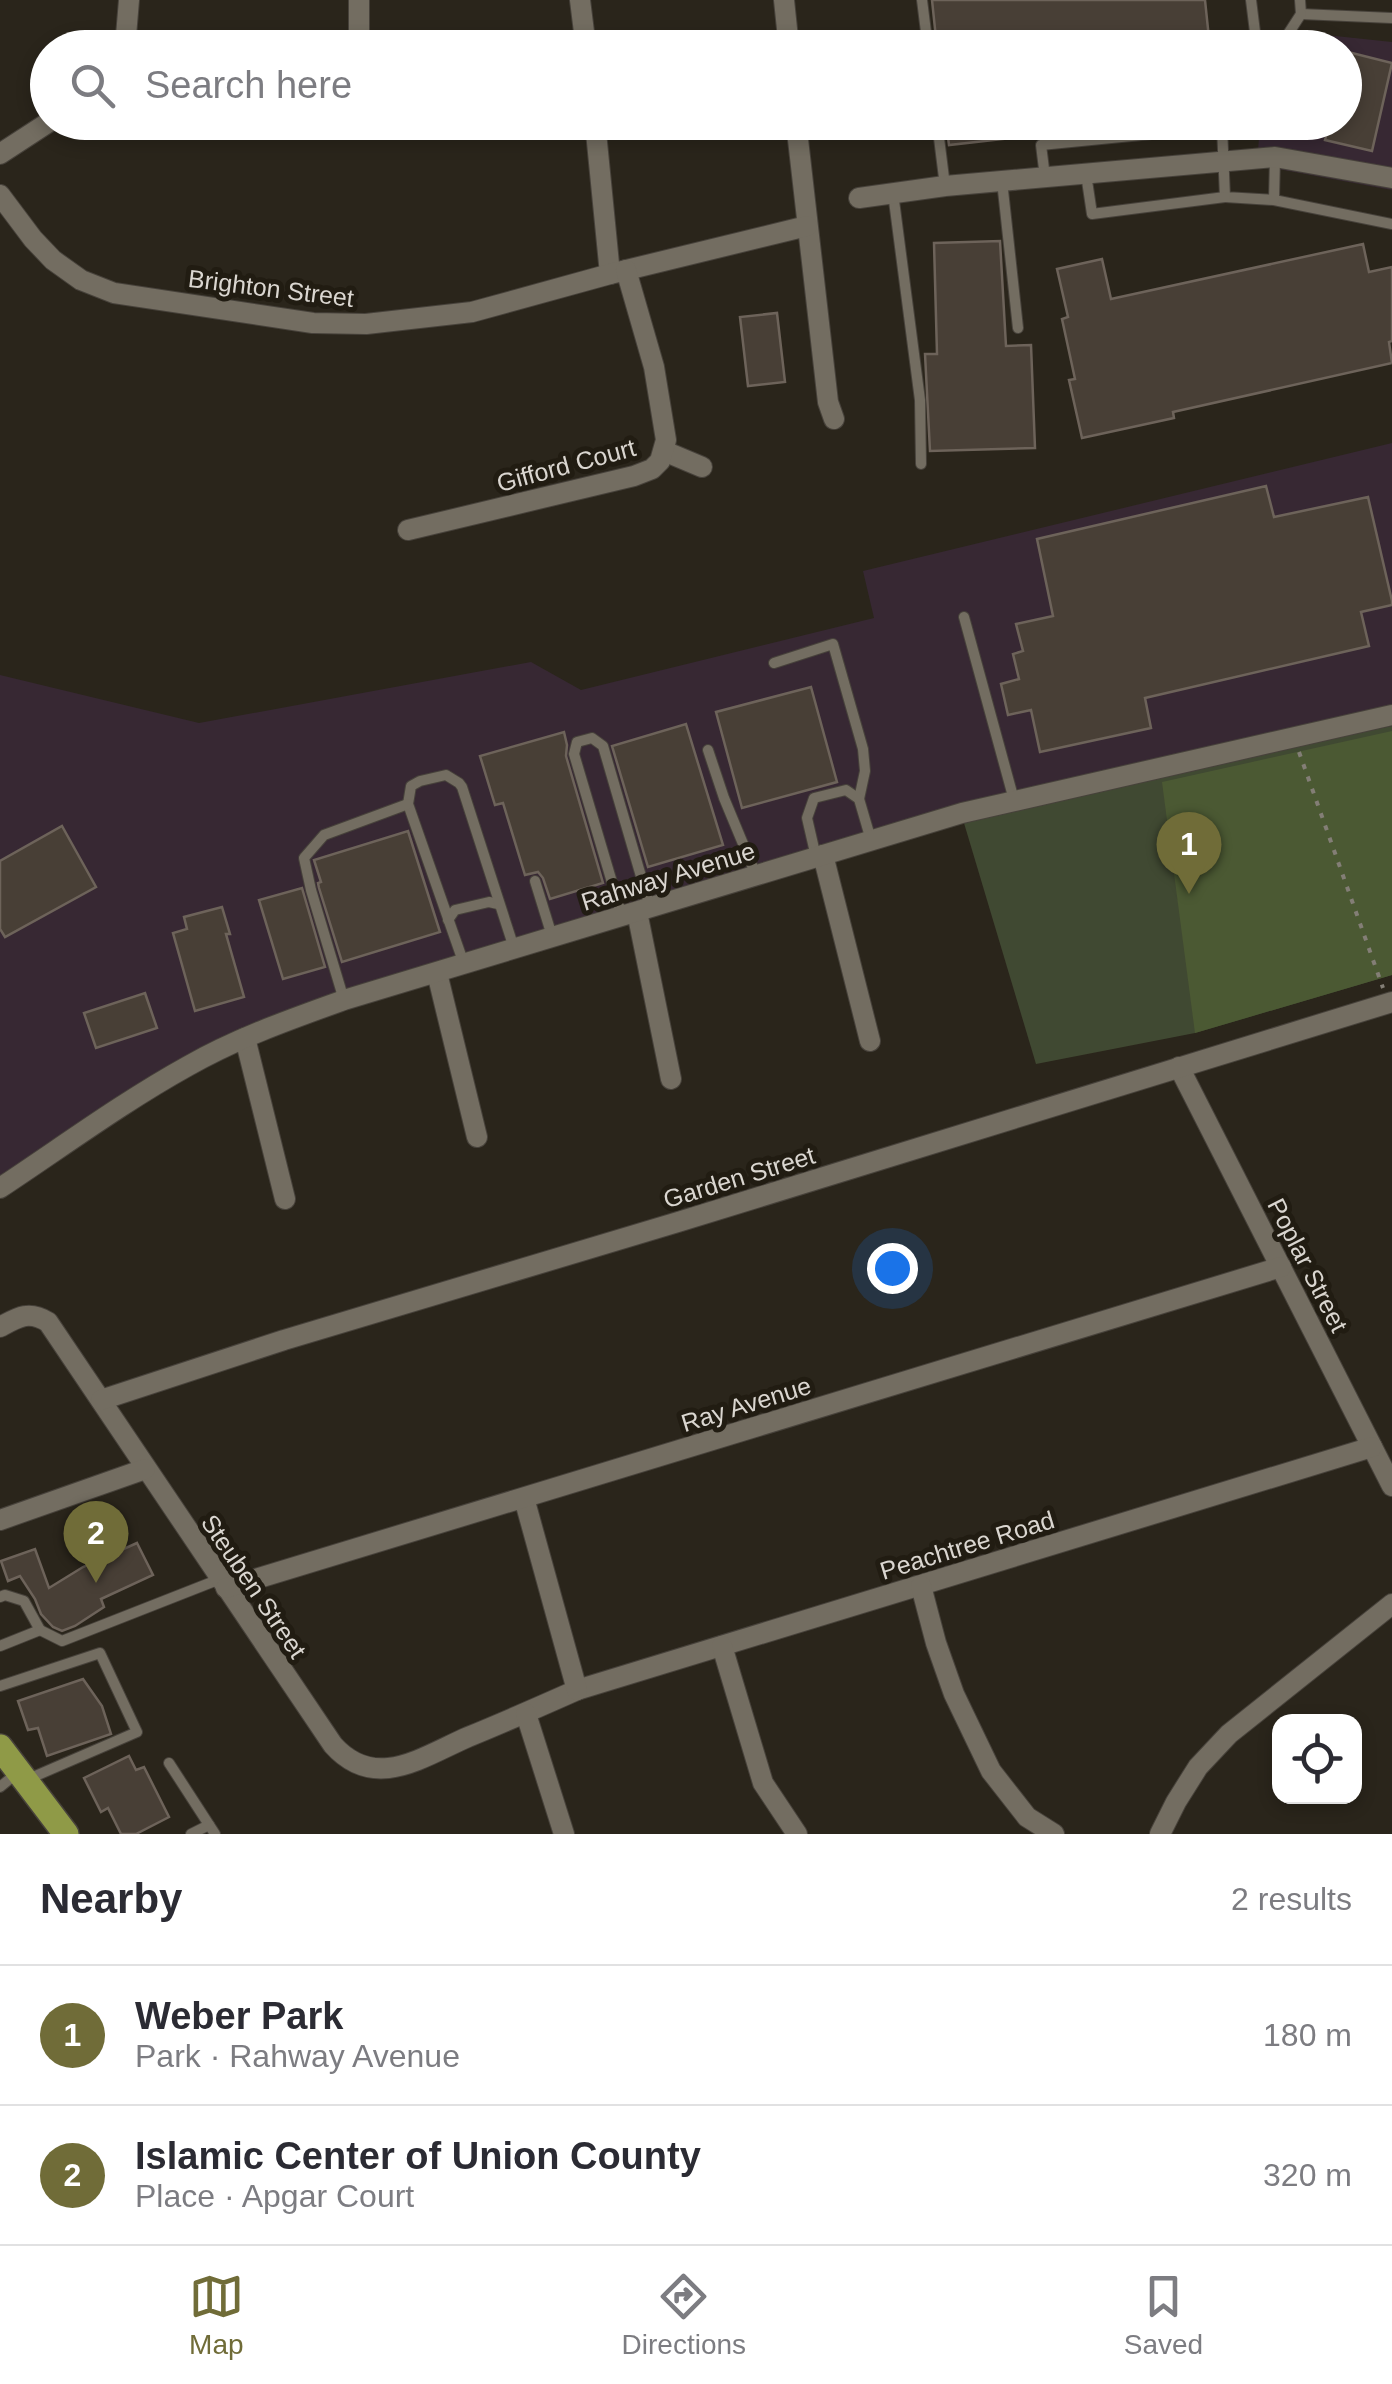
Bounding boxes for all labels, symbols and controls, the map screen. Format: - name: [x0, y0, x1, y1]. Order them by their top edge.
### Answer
- search box: [30, 30, 1362, 140]
- icon: search: [65, 58, 120, 113]
- text: Search here: [145, 64, 352, 106]
- street label: Brighton Street: [187, 264, 356, 312]
- street label: Gifford Court: [493, 433, 639, 497]
- pin: 1: [1156, 812, 1222, 894]
- street label: Rahway Avenue: [578, 836, 758, 916]
- street label: Garden Street: [660, 1141, 818, 1213]
- street label: Poplar Street: [1262, 1194, 1354, 1336]
- your location: [867, 1243, 918, 1294]
- street label: Ray Avenue: [678, 1371, 814, 1437]
- pin: 2: [64, 1500, 128, 1583]
- street label: Peachtree Road: [877, 1505, 1057, 1585]
- street label: Steuben Street: [196, 1509, 312, 1663]
- map controls: [1272, 1714, 1362, 1804]
- button: locate: [1272, 1714, 1362, 1804]
- text: Nearby: [40, 1875, 182, 1922]
- text: 2 results: [1231, 1881, 1352, 1917]
- text: Weber Park: [135, 1995, 343, 2037]
- text: 1: [64, 2017, 81, 2053]
- text: 180 m: [1263, 2017, 1352, 2053]
- text: Park · Rahway Avenue: [135, 2038, 460, 2074]
- text: Islamic Center of Union County: [135, 2135, 701, 2177]
- text: 2: [64, 2157, 81, 2193]
- text: 320 m: [1263, 2157, 1352, 2193]
- text: Place · Apgar Court: [135, 2178, 414, 2214]
- tab: Map: [189, 2269, 244, 2361]
- tab: Directions: [622, 2269, 746, 2361]
- tab: Saved: [1124, 2269, 1203, 2361]

